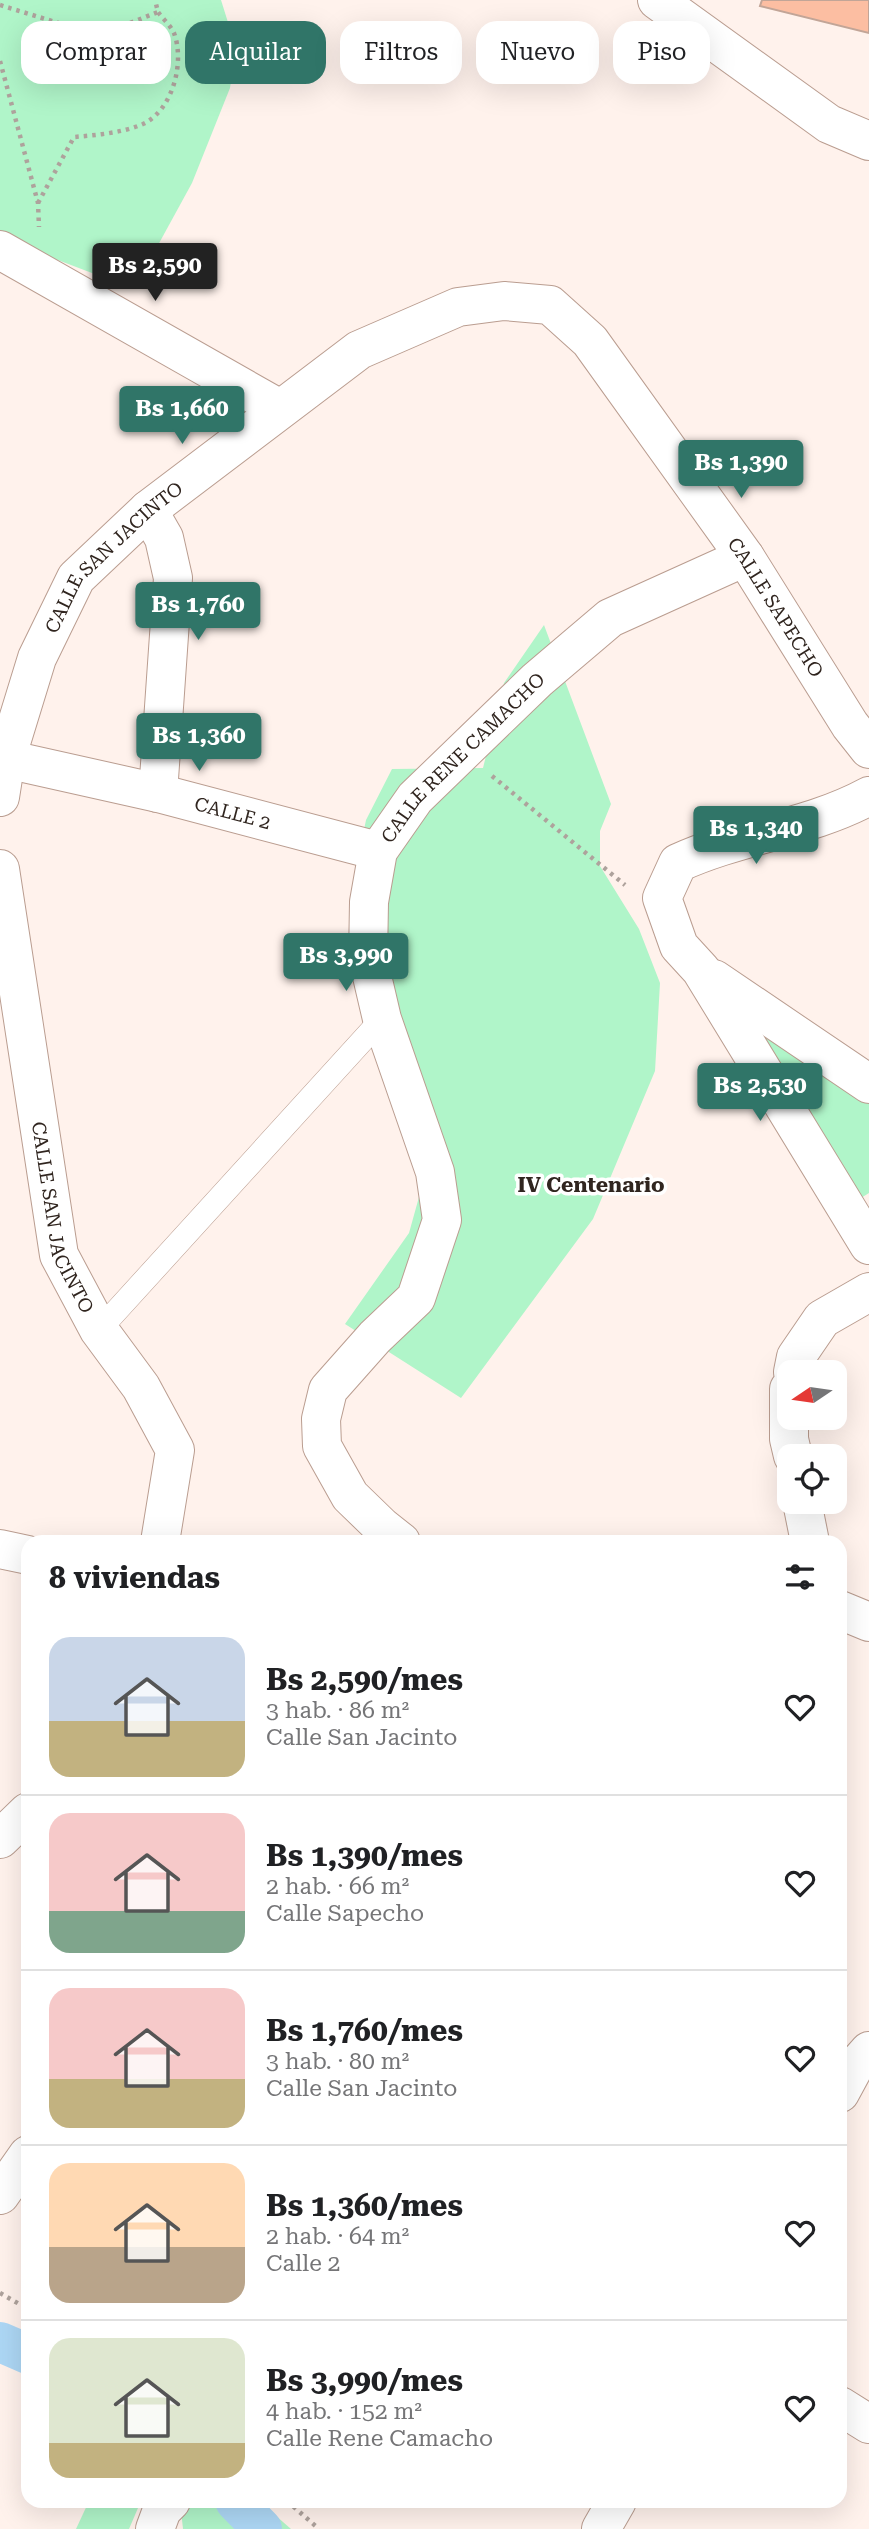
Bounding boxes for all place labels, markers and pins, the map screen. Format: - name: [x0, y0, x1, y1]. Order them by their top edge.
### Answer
- pin: Bs 2,590: [83, 244, 227, 303]
- pin: Bs 1,660: [110, 386, 254, 446]
- pin: Bs 1,390: [669, 440, 813, 500]
- pin: Bs 1,760: [126, 582, 270, 642]
- pin: Bs 1,360: [127, 714, 271, 773]
- pin: Bs 1,340: [684, 806, 828, 866]
- pin: Bs 3,990: [274, 934, 418, 993]
- pin: Bs 2,530: [688, 1064, 832, 1123]

